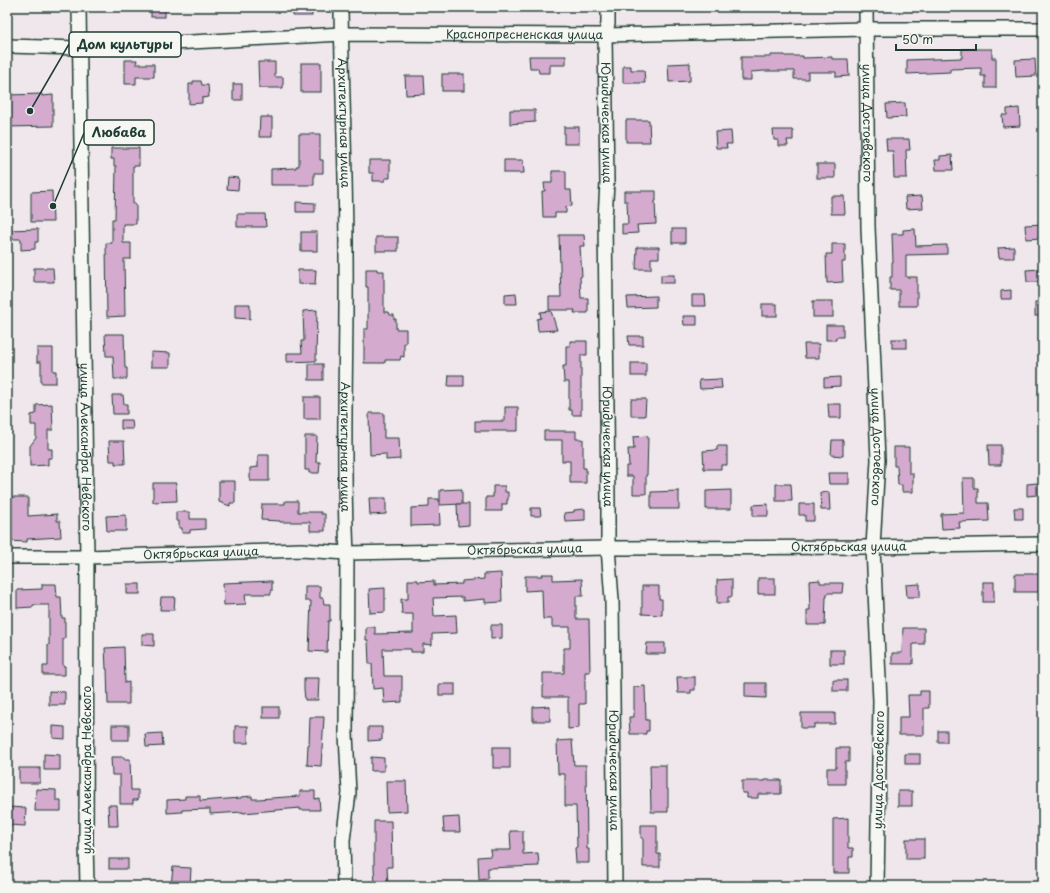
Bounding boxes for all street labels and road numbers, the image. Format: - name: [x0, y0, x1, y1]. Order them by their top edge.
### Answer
- street label: Краснопресненская улица: [446, 24, 604, 43]
- street label: Архитектурная улица: [334, 58, 355, 189]
- street label: Юридическая улица: [597, 62, 617, 184]
- street label: улица Достоевского: [859, 64, 878, 183]
- street label: улица Александра Невского: [76, 362, 97, 532]
- street label: Архитектурная улица: [337, 382, 355, 513]
- street label: Юридическая улица: [599, 386, 618, 508]
- street label: улица Достоевского: [867, 387, 888, 507]
- street label: Октябрьская улица: [791, 536, 907, 555]
- street label: Октябрьская улица: [467, 538, 583, 559]
- street label: Октябрьская улица: [143, 541, 259, 563]
- street label: улица Александра Невского: [77, 686, 95, 854]
- street label: Юридическая улица: [605, 710, 624, 832]
- street label: улица Достоевского: [868, 710, 888, 829]

